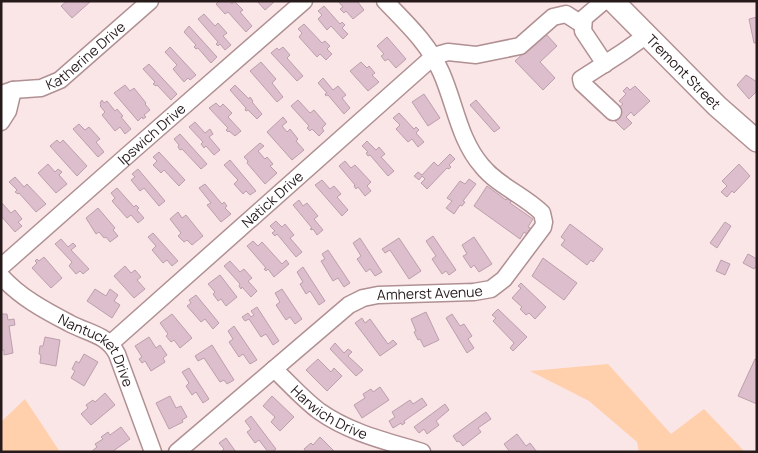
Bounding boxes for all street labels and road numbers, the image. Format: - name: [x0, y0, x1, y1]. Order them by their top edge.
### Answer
- street label: Katherine Drive: [43, 17, 129, 94]
- street label: Tremont Street: [642, 30, 725, 114]
- street label: Ipswich Drive: [113, 99, 189, 169]
- street label: Natick Drive: [237, 167, 307, 232]
- street label: Amherst Avenue: [377, 281, 484, 304]
- street label: Nantucket Drive: [55, 309, 138, 389]
- street label: Harwich Drive: [287, 381, 370, 443]

